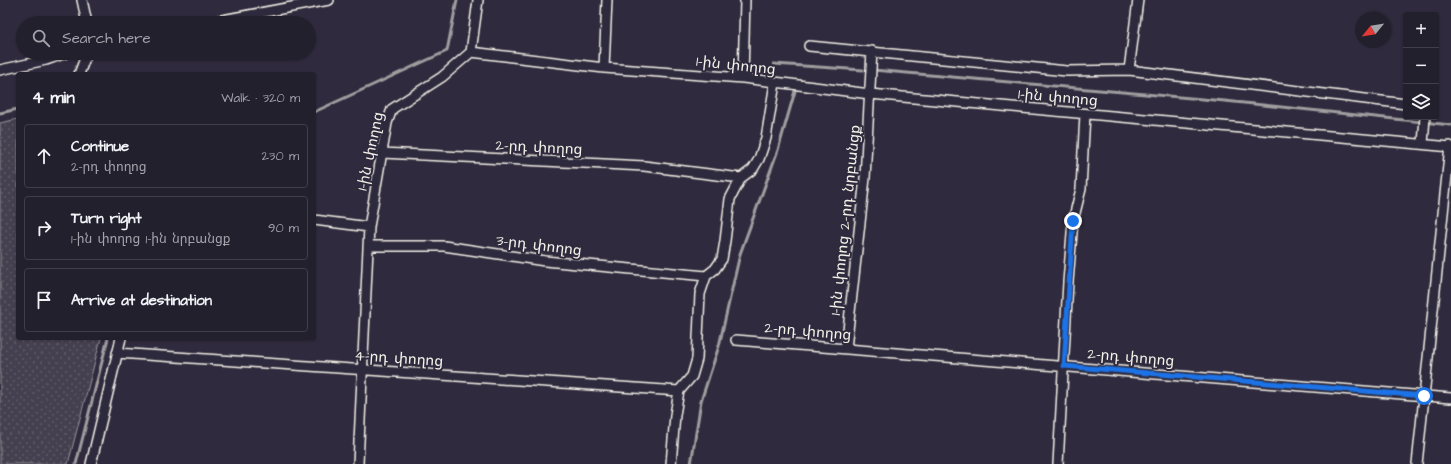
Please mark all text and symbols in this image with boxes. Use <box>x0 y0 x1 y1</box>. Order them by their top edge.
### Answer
north arrow <box>1355 12 1391 48</box>
map controls <box>1403 12 1439 120</box>
button: + <box>1403 12 1439 48</box>
search box <box>16 16 316 60</box>
icon: search <box>30 27 52 49</box>
text: Search here <box>62 28 151 49</box>
button: − <box>1403 48 1439 84</box>
street label: 1-ին փողոց <box>695 51 777 80</box>
street label: 1-ին փողոց <box>1017 84 1099 111</box>
button: layers <box>1403 84 1439 120</box>
text: 4 min <box>32 86 75 110</box>
text: Walk · 320 m <box>221 89 300 107</box>
street label: 1-ին փողոց <box>352 110 389 192</box>
street label: 1-ին փողոց 2-րդ նրբանցք <box>825 124 866 316</box>
street label: 2-րդ փողոց <box>495 135 583 160</box>
text: Continue <box>71 136 129 157</box>
icon: ahead <box>33 145 55 167</box>
text: 230 m <box>261 147 299 165</box>
text: 2-րդ փողոց <box>71 158 147 176</box>
text: Turn right <box>71 208 142 229</box>
route end <box>1064 212 1082 230</box>
icon: right <box>33 217 55 239</box>
text: 90 m <box>268 219 299 237</box>
text: 1-ին փողոց 1-ին նրբանցք <box>71 230 231 248</box>
street label: 3-րդ փողոց <box>495 230 583 261</box>
icon: arrive <box>33 289 55 311</box>
text: Arrive at destination <box>71 290 212 311</box>
street label: 2-րդ փողոց <box>764 317 852 346</box>
street label: 2-րդ փողոց <box>1087 343 1175 372</box>
street label: 4-րդ փողոց <box>354 345 444 372</box>
route start <box>1415 387 1433 405</box>

